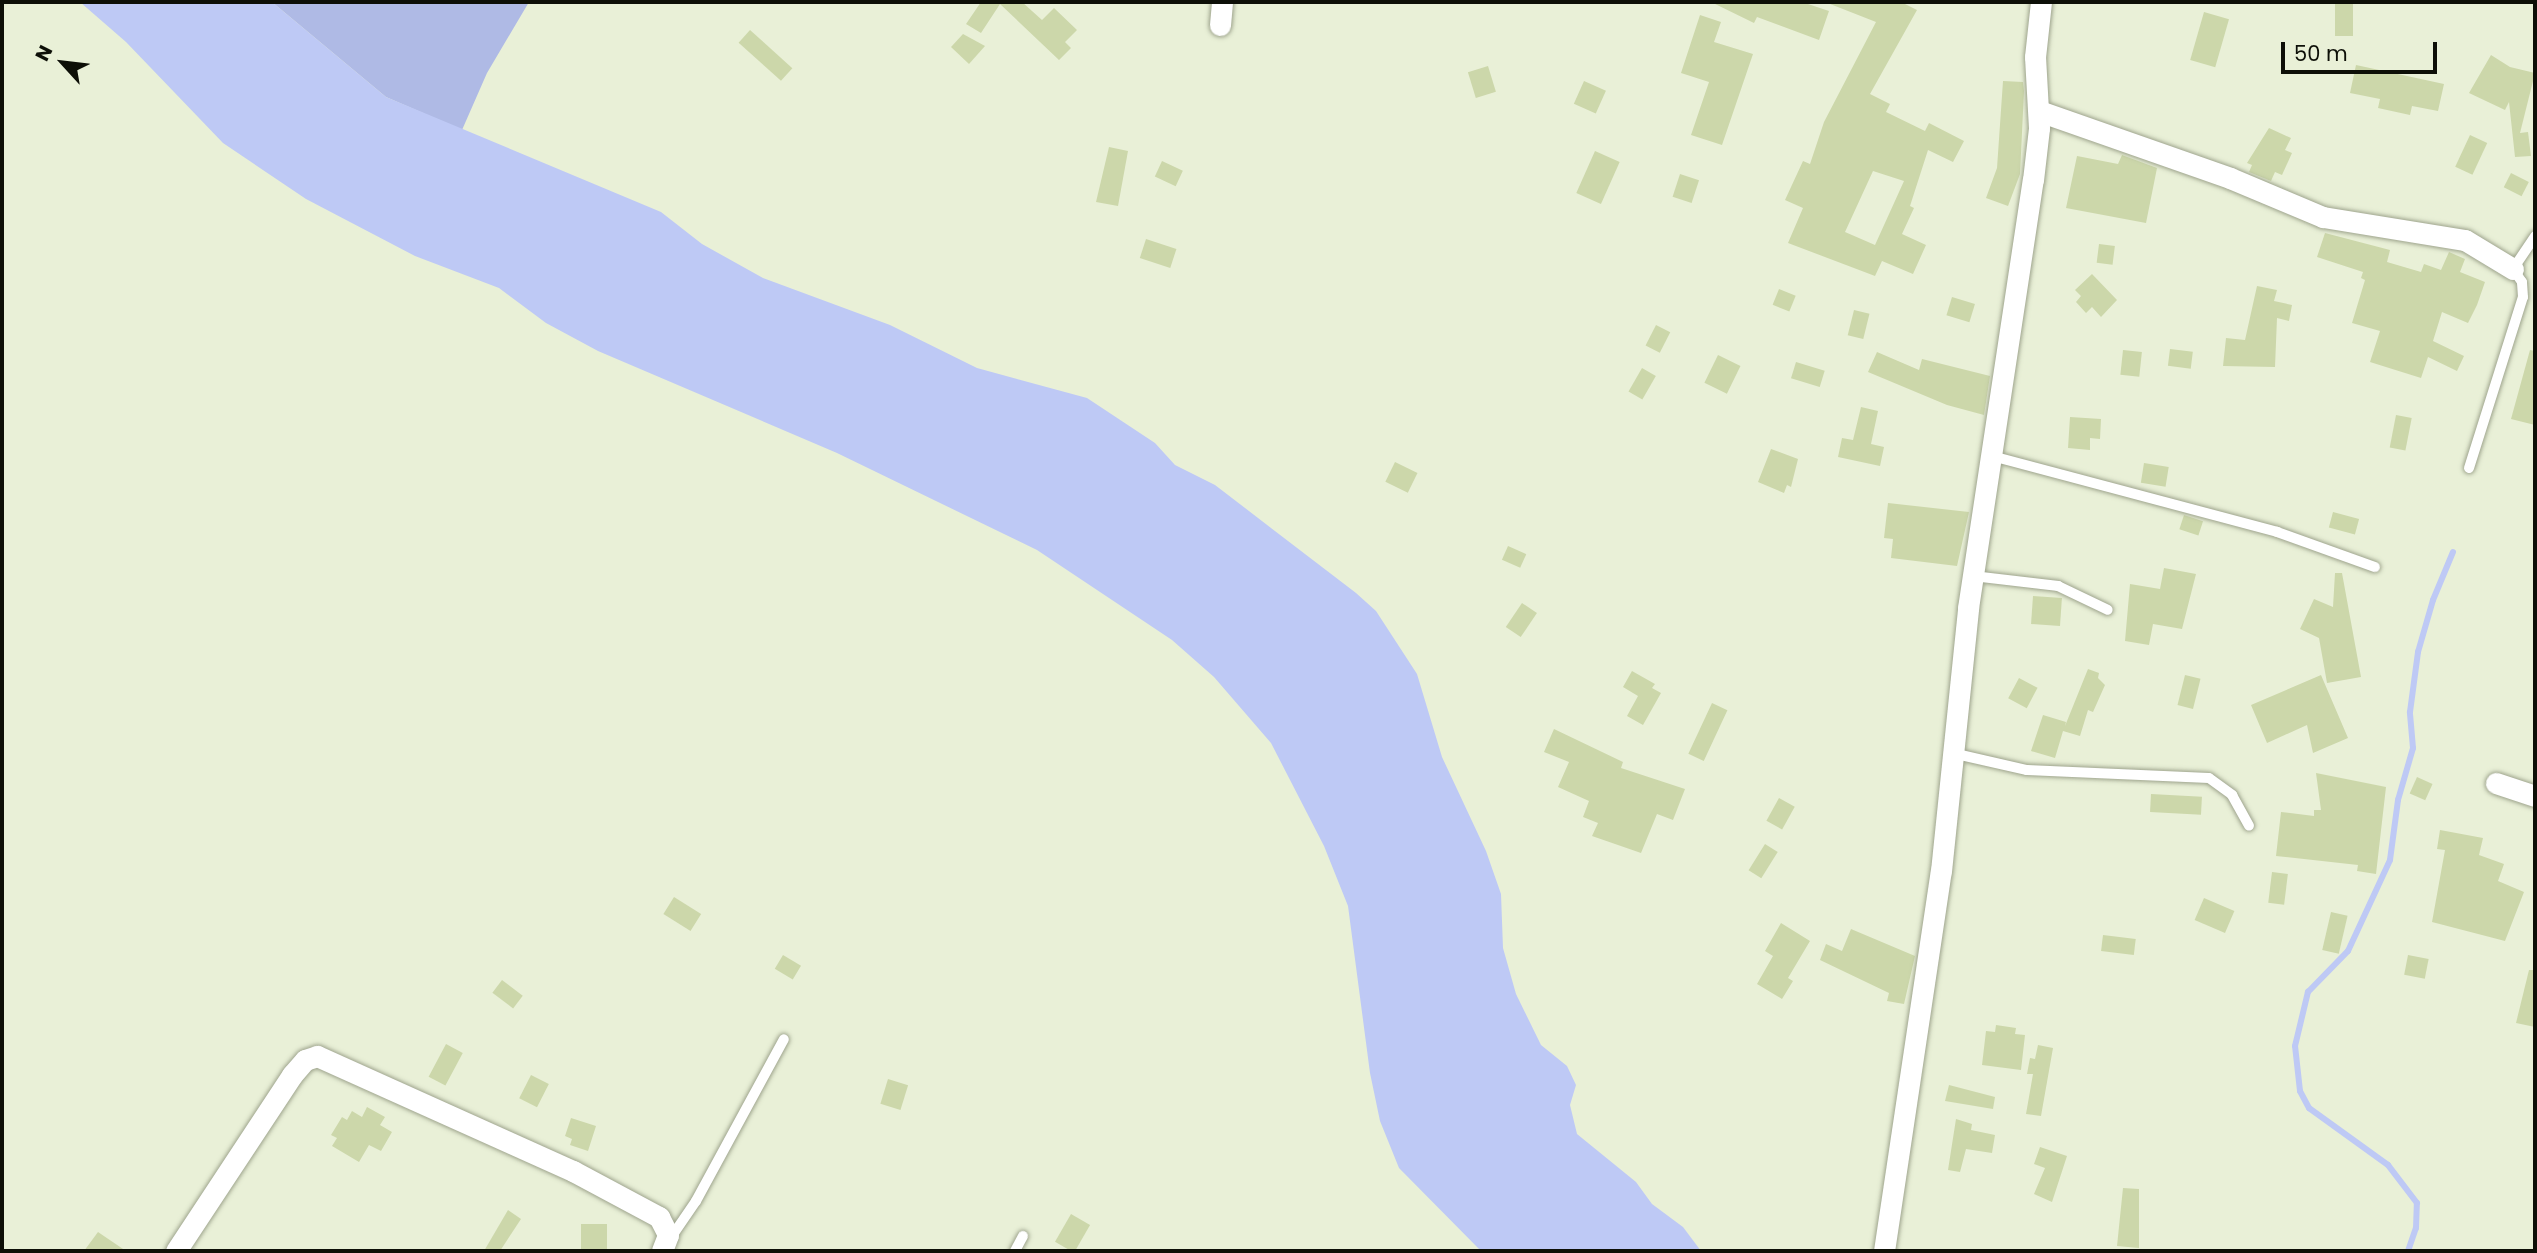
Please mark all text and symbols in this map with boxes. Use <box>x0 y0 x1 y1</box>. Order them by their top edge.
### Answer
north arrow <box>28 28 98 98</box>
scale bar <box>2285 28 2441 72</box>
text: 50 m <box>2294 39 2348 68</box>
text: N <box>29 41 59 66</box>

